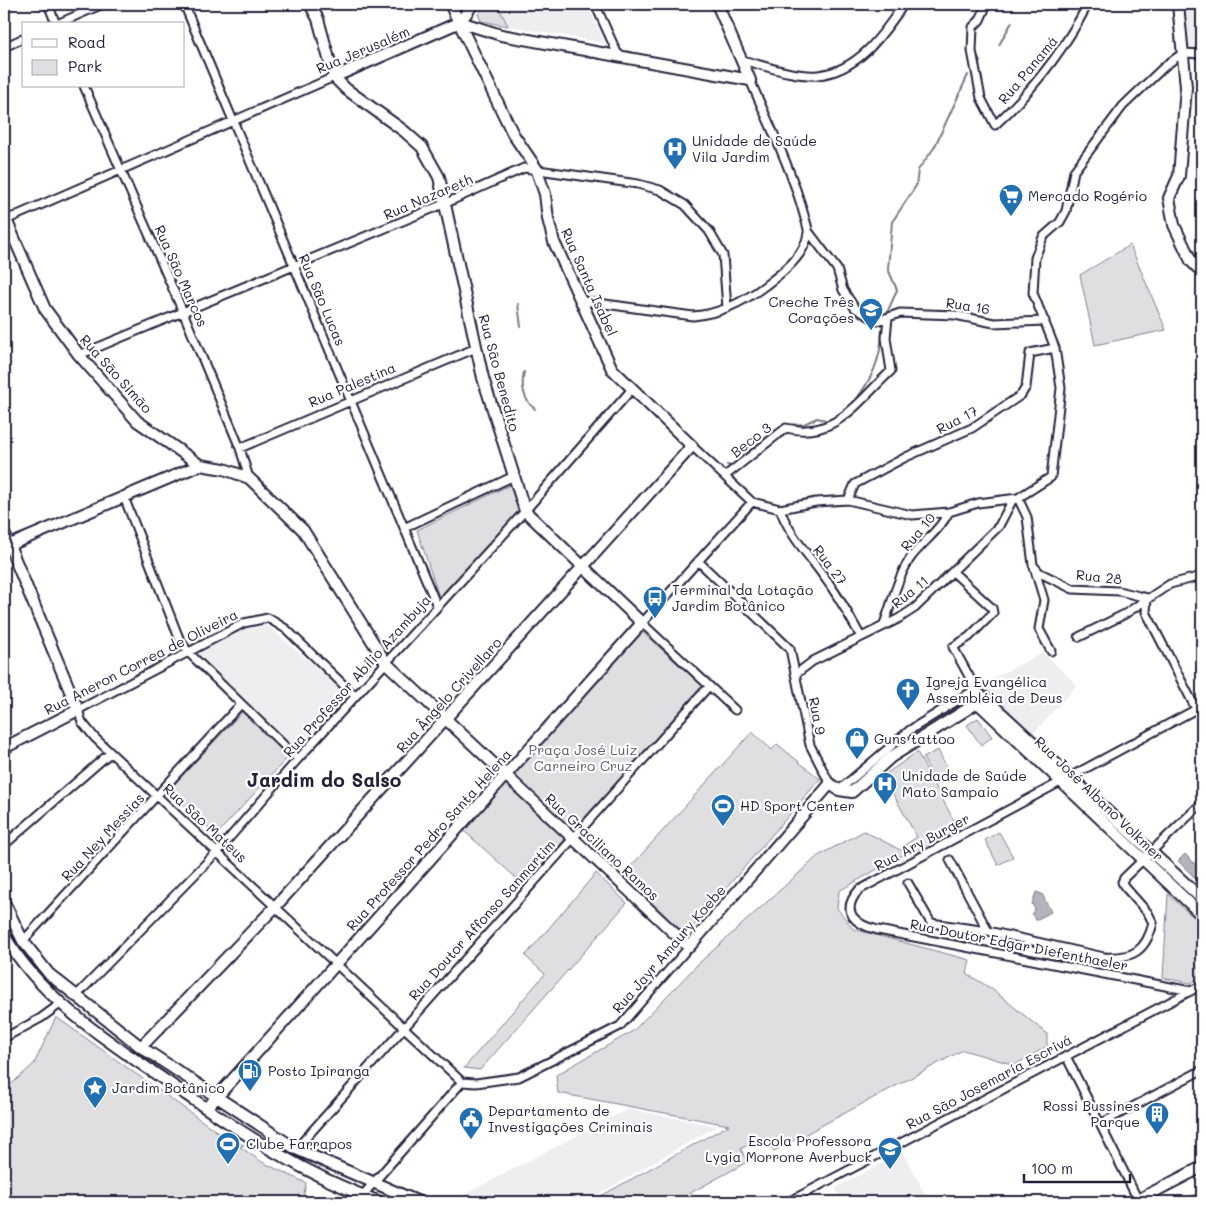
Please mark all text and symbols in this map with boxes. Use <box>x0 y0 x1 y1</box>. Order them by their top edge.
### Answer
street label: Rua Jerusalém <box>313 21 412 78</box>
legend <box>22 22 185 88</box>
text: Road <box>68 32 105 52</box>
street label: Rua Panamá <box>994 32 1062 108</box>
text: Park <box>68 56 102 76</box>
place label: Unidade de Saúde Vila Jardim <box>692 131 817 166</box>
hospital icon: Unidade de Saúde Vila Jardim <box>662 136 688 170</box>
street label: Rua Nazareth <box>380 169 475 224</box>
supermarket icon: Mercado Rogério <box>998 183 1024 217</box>
place label: Mercado Rogério <box>1028 186 1147 205</box>
street label: Rua São Marcos <box>151 222 212 330</box>
street label: Rua Santa Isabel <box>557 225 622 339</box>
street label: Rua São Lucas <box>295 251 350 349</box>
place label: Creche Três Corações <box>768 292 854 327</box>
street label: Rua 16 <box>945 293 992 318</box>
school or university icon: Creche Três Corações <box>858 297 884 331</box>
street label: Rua São Benedito <box>475 312 524 434</box>
street label: Rua São Simão <box>76 330 157 417</box>
street label: Rua Palestina <box>305 358 398 411</box>
street label: Rua 17 <box>933 401 981 438</box>
street label: Beco 3 <box>726 418 775 461</box>
street label: Rua 10 <box>896 508 940 555</box>
street label: Rua 27 <box>809 541 852 589</box>
street label: Rua 28 <box>1075 565 1123 588</box>
street label: Rua 11 <box>887 571 932 612</box>
place label: Terminal da Lotação Jardim Botânico <box>672 580 813 615</box>
bus stop icon: Terminal da Lotação Jardim Botânico <box>642 585 668 619</box>
street label: Rua Professor Abílio Azambuja <box>279 590 435 761</box>
street label: Rua Aneron Correa de Oliveira <box>41 604 241 719</box>
street label: Rua Ângelo Crivellaro <box>392 633 505 756</box>
place label: Igreja Evangélica Assembléia de Deus <box>926 672 1062 707</box>
church icon: Igreja Evangélica Assembléia de Deus <box>895 677 921 711</box>
street label: Rua 9 <box>805 695 830 736</box>
shop icon: Guns tattoo <box>844 726 870 760</box>
place label: Guns tattoo <box>874 729 955 748</box>
street label: Rua José Albano Volkmer <box>1031 732 1168 865</box>
park label: Praça José Luiz Carneiro Cruz <box>529 740 638 775</box>
street label: Rua Professor Pedro Santa Helena <box>342 745 515 935</box>
place label: Unidade de Saúde Mato Sampaio <box>902 766 1027 801</box>
district label: Jardim do Salso <box>247 767 401 792</box>
hospital icon: Unidade de Saúde Mato Sampaio <box>872 771 898 805</box>
street label: Rua São Mateus <box>159 779 251 867</box>
street label: Rua Ney Messias <box>57 789 148 885</box>
street label: Rua Graciliano Ramos <box>541 789 663 905</box>
sports icon: HD Sport Center <box>710 793 736 827</box>
place label: HD Sport Center <box>740 796 855 815</box>
street label: Rua Ary Burger <box>871 808 973 875</box>
street label: Rua Doutor Affonso Sanmartim <box>404 835 559 1004</box>
street label: Rua Jayr Amaury Koebe <box>608 880 730 1017</box>
street label: Rua Doutor Edgar Diefenthaeler <box>908 914 1130 975</box>
street label: Rua São Josemaría Escrivá <box>903 1030 1075 1133</box>
fuel station icon: Posto Ipiranga <box>237 1058 263 1092</box>
place label: Posto Ipiranga <box>268 1061 370 1080</box>
place icon: Jardim Botânico <box>82 1075 108 1109</box>
place label: Jardim Botânico <box>112 1078 225 1097</box>
place label: Rossi Bussines Parque <box>1043 1096 1140 1131</box>
place label: Departamento de Investigações Criminais <box>488 1101 653 1136</box>
building icon: Rossi Bussines Parque <box>1144 1101 1170 1135</box>
public building icon: Departamento de Investigações Criminais <box>458 1106 484 1140</box>
sports icon: Clube Farrapos <box>215 1131 241 1165</box>
place label: Escola Professora Lygia Morrone Averbuck <box>705 1131 872 1166</box>
place label: Clube Farrapos <box>246 1134 352 1153</box>
school or university icon: Escola Professora Lygia Morrone Averbuck <box>877 1136 903 1170</box>
scale bar <box>1024 1151 1130 1183</box>
text: 100 m <box>1031 1158 1073 1178</box>

